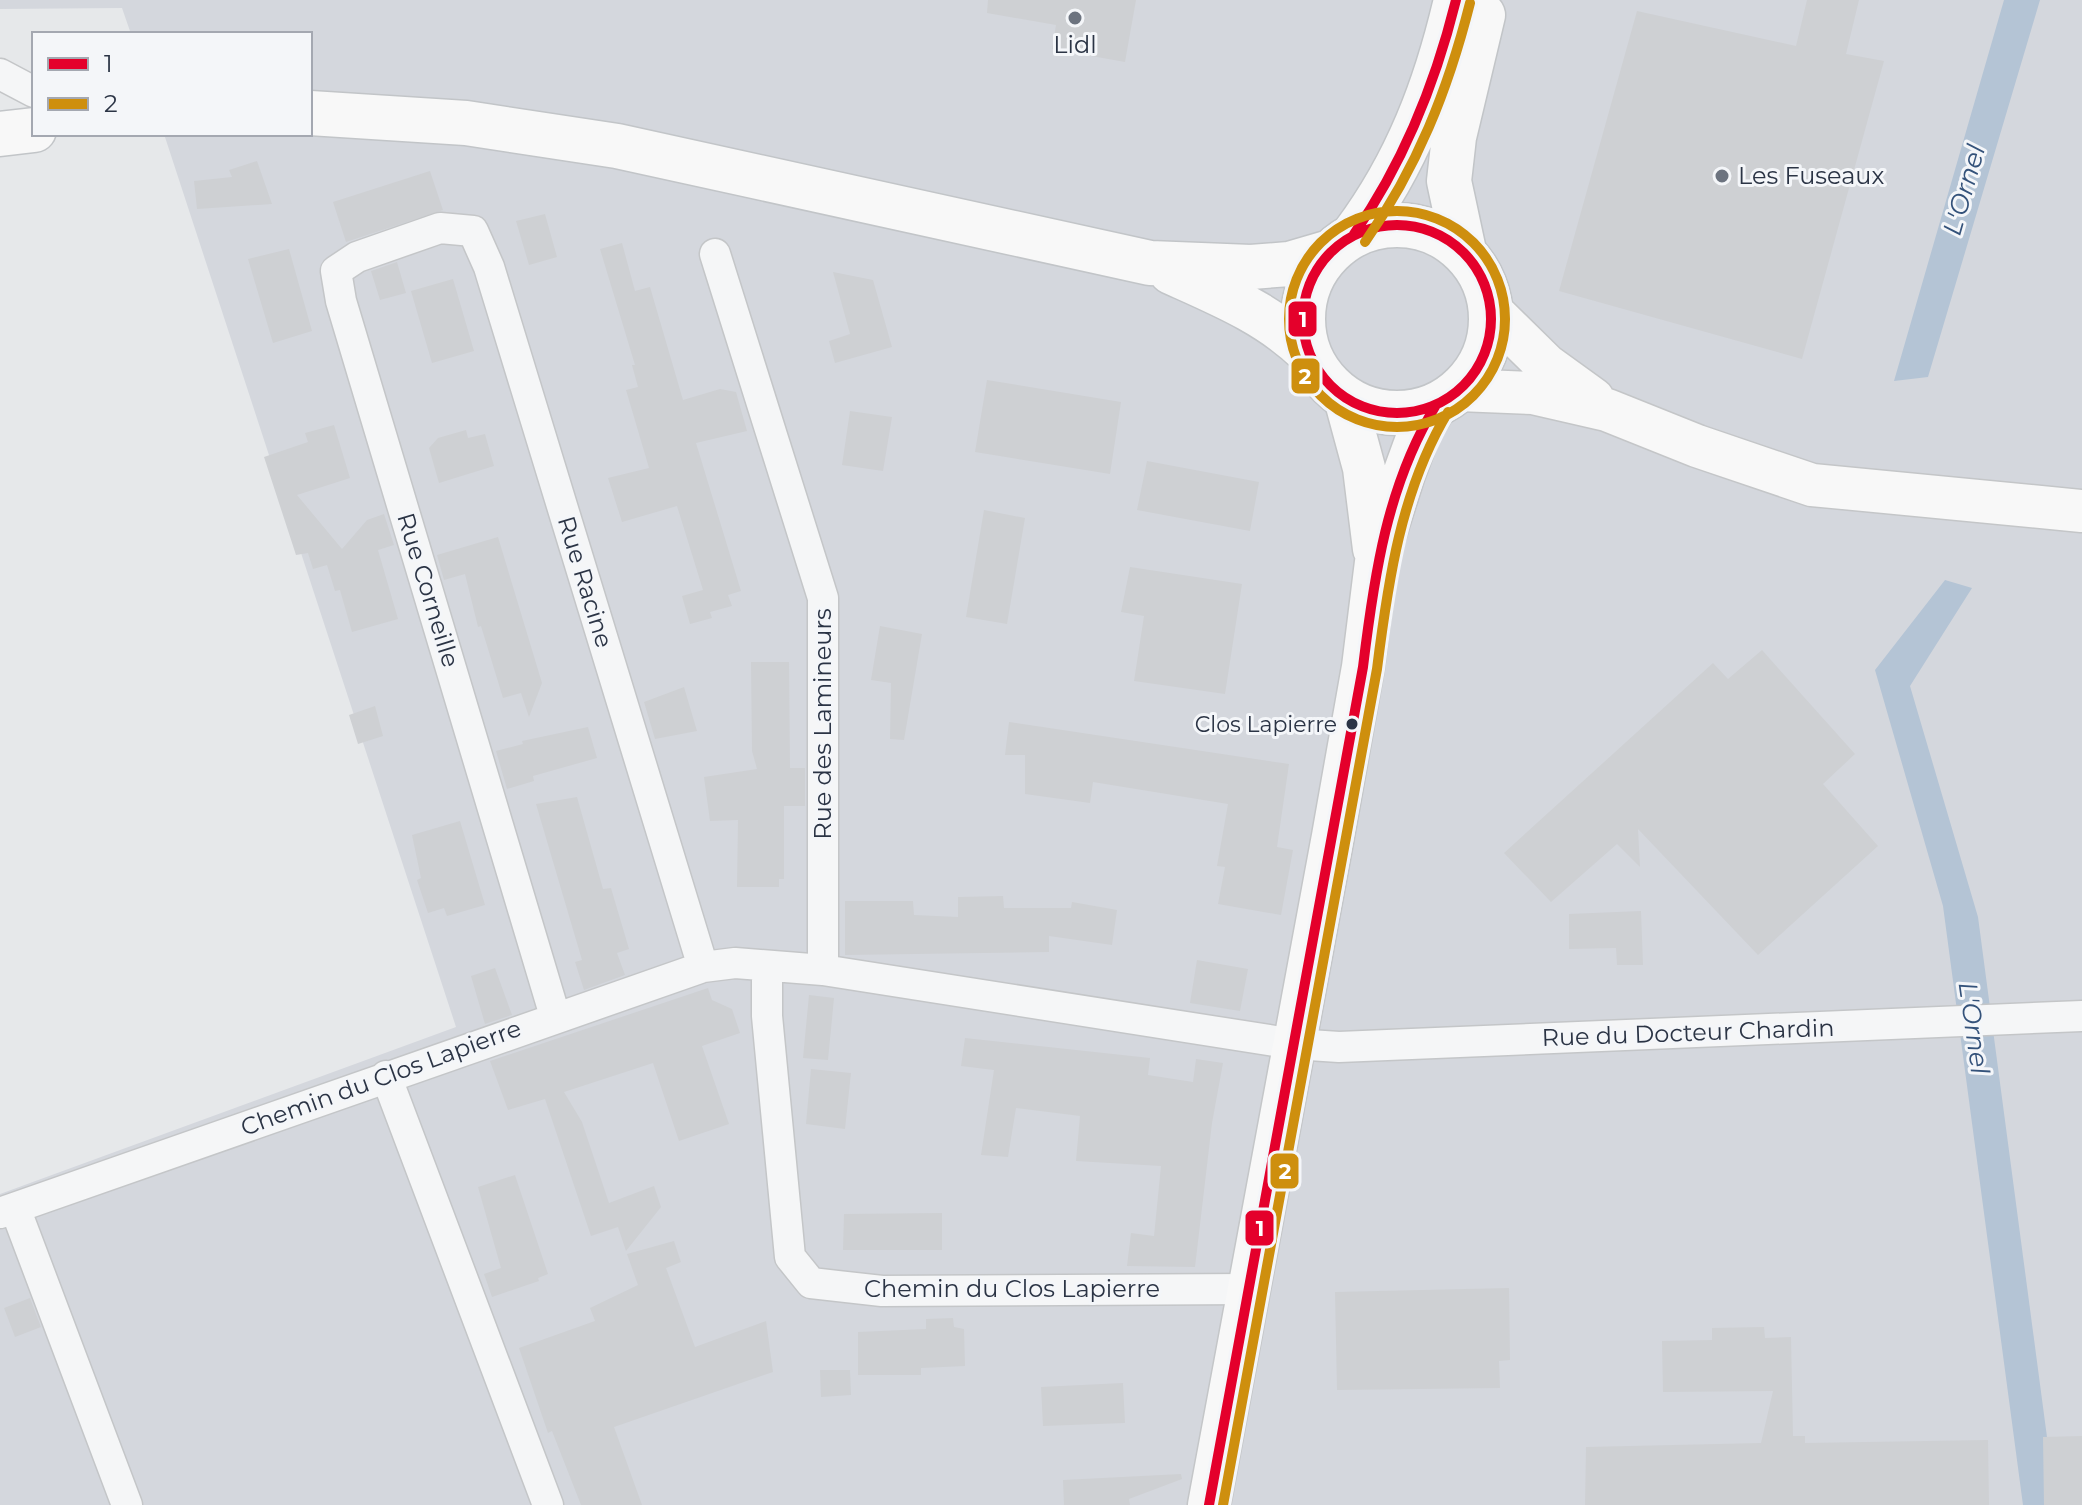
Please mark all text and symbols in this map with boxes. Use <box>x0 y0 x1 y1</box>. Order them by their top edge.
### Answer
marker: Lidl <box>1066 9 1084 27</box>
place label: Lidl <box>1053 30 1097 59</box>
legend <box>32 32 312 136</box>
text: 1 <box>104 49 113 78</box>
text: 2 <box>104 89 118 118</box>
water label: L'Ornel <box>1936 141 1992 239</box>
place label: Les Fuseaux <box>1738 161 1884 190</box>
marker: Les Fuseaux <box>1713 167 1731 185</box>
line badge: 1 <box>1287 300 1318 338</box>
text: 1 <box>1299 306 1307 333</box>
line badge: 2 <box>1290 357 1321 395</box>
text: 2 <box>1299 363 1312 390</box>
street label: Rue Corneille <box>391 509 466 671</box>
street label: Rue Racine <box>552 513 619 651</box>
street label: Rue des Lamineurs <box>808 608 837 840</box>
place label: Clos Lapierre <box>1195 711 1337 738</box>
marker: Clos Lapierre <box>1344 716 1360 732</box>
water label: L'Ornel <box>1952 980 1996 1076</box>
street label: Chemin du Clos Lapierre <box>237 1013 525 1142</box>
street label: Rue du Docteur Chardin <box>1541 1013 1835 1052</box>
line badge: 2 <box>1269 1152 1300 1190</box>
text: 2 <box>1279 1158 1292 1185</box>
line badge: 1 <box>1244 1209 1275 1247</box>
text: 1 <box>1256 1215 1264 1242</box>
street label: Chemin du Clos Lapierre <box>864 1274 1160 1303</box>

